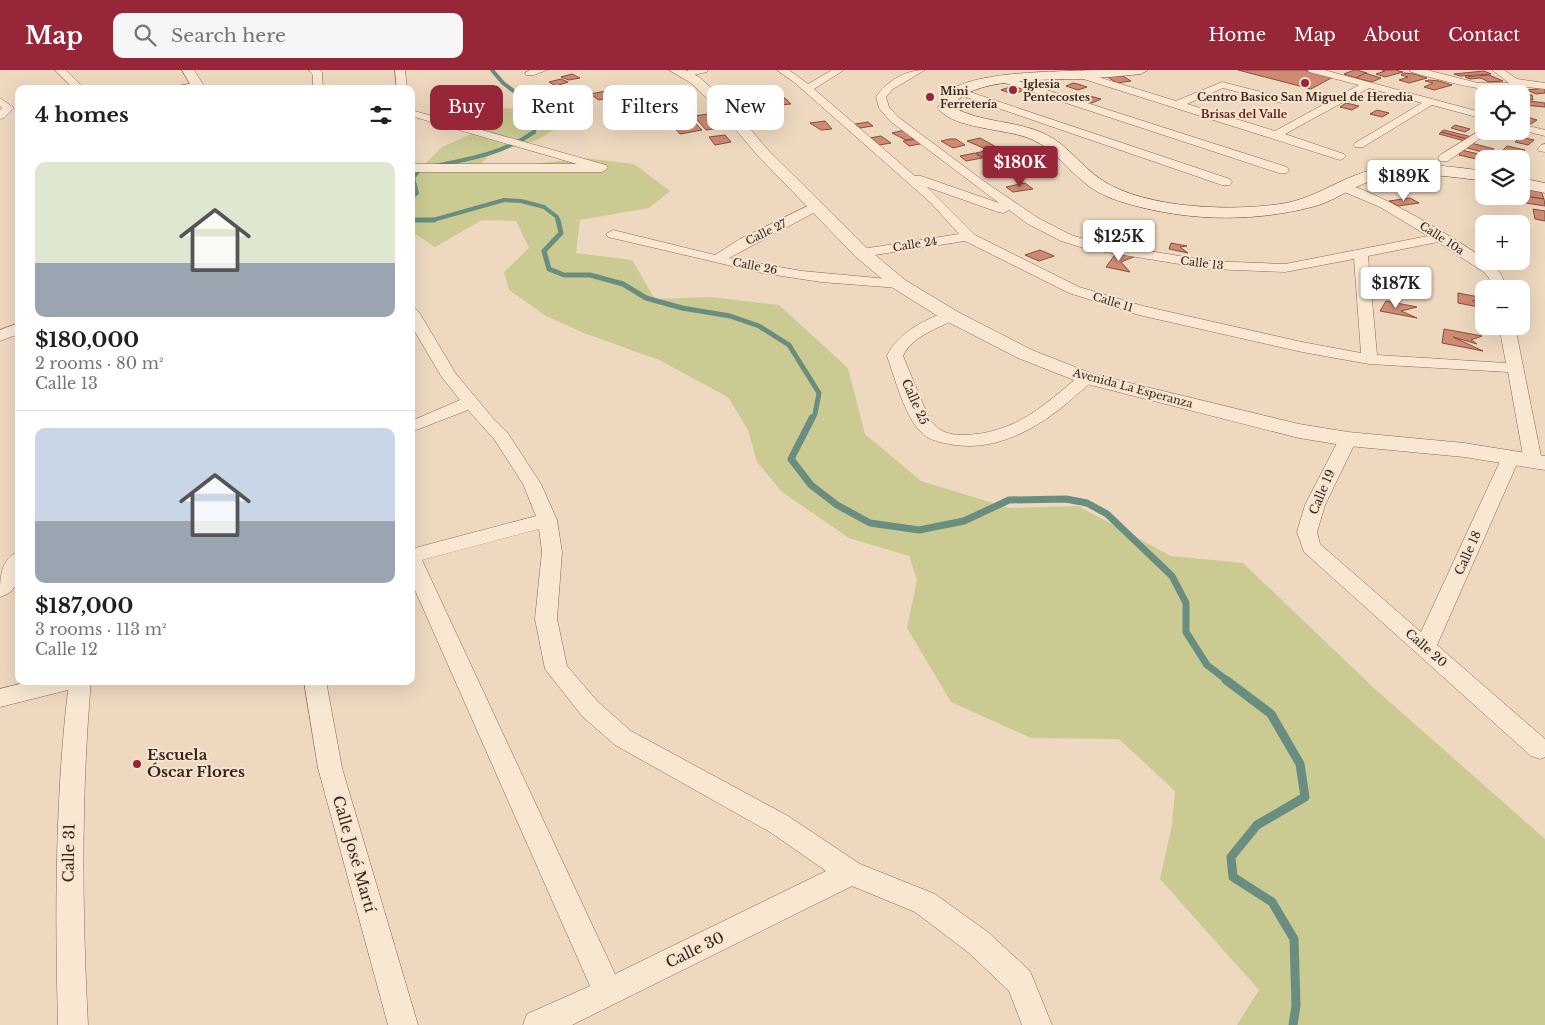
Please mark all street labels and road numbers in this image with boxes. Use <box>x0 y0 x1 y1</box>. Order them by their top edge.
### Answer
street label: Calle 27 <box>743 216 789 248</box>
street label: Calle 10a <box>1417 218 1468 258</box>
street label: Calle 24 <box>892 234 938 254</box>
street label: Calle 13 <box>1180 253 1225 273</box>
street label: Calle 26 <box>731 255 779 277</box>
street label: Calle 11 <box>1091 289 1135 315</box>
street label: Avenida La Esperanza <box>1071 365 1195 411</box>
street label: Calle 25 <box>899 377 932 427</box>
street label: Calle 19 <box>1305 467 1338 517</box>
street label: Calle 18 <box>1451 528 1484 577</box>
street label: Calle 20 <box>1402 625 1450 670</box>
street label: Calle José Martí <box>329 793 380 915</box>
street label: Calle 31 <box>58 823 79 883</box>
street label: Calle 30 <box>662 927 727 972</box>

